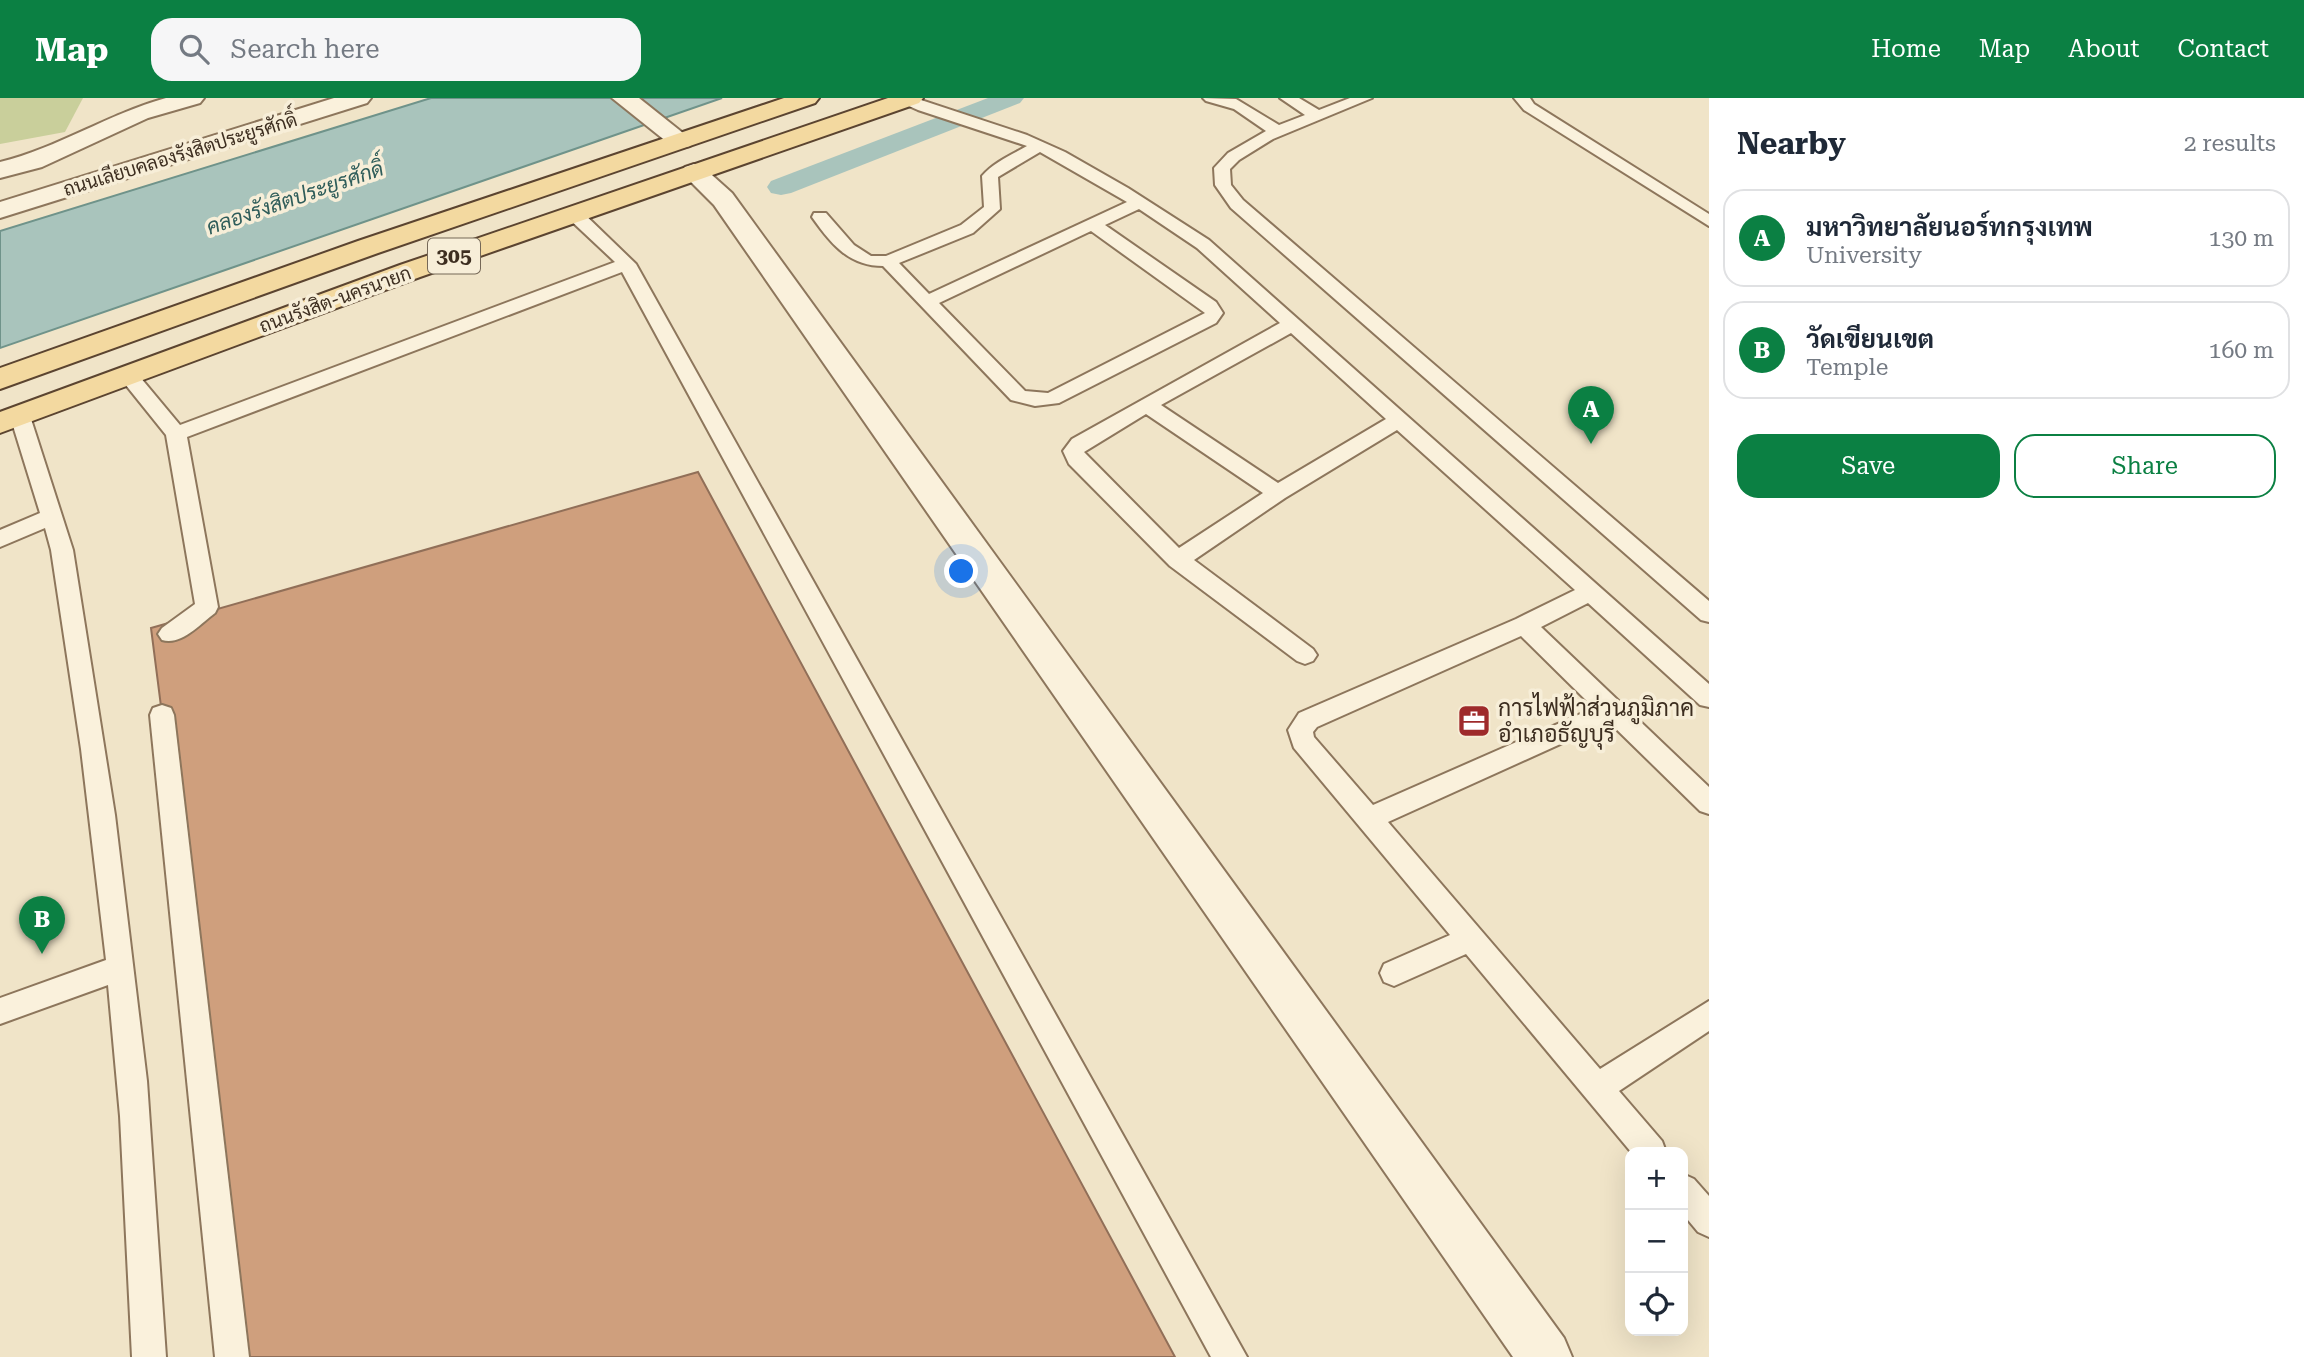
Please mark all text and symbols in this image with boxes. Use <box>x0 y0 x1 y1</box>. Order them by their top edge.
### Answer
search box <box>151 18 641 81</box>
text: Map <box>35 30 109 69</box>
icon: search <box>175 30 213 68</box>
text: Search here <box>231 34 380 64</box>
text: Home <box>1871 35 1941 63</box>
text: Map <box>1979 35 2030 63</box>
text: About <box>2068 35 2139 63</box>
text: Contact <box>2177 35 2269 63</box>
street label: ถนนเลียบคลองรังสิตประยูรศักดิ์ <box>60 108 300 200</box>
text: Nearby <box>1737 126 1846 161</box>
text: 2 results <box>2184 130 2276 157</box>
water label: คลองรังสิตประยูรศักดิ์ <box>203 156 387 240</box>
text: มหาวิทยาลัยนอร์ทกรุงเทพ <box>1806 212 2093 242</box>
text: A <box>1754 225 1770 252</box>
text: 130 m <box>2209 225 2274 252</box>
road number: 305 <box>428 238 480 274</box>
text: University <box>1806 242 1922 269</box>
street label: ถนนรังสิต-นครนายก <box>256 261 414 338</box>
text: วัดเขียนเขต <box>1806 324 1934 354</box>
text: B <box>1754 337 1770 364</box>
text: 160 m <box>2209 337 2274 364</box>
text: Temple <box>1806 354 1888 381</box>
pin: A <box>1568 386 1614 444</box>
button: Save <box>1737 434 2000 498</box>
button: Share <box>2014 434 2276 498</box>
your location <box>944 554 978 588</box>
place label: การไฟฟ้าส่วนภูมิภาค อำเภอธัญบุรี <box>1498 692 1694 750</box>
office icon: การไฟฟ้าส่วนภูมิภาค อำเภอธัญบุรี <box>1455 702 1493 740</box>
pin: B <box>19 896 65 954</box>
map controls <box>1625 1147 1688 1336</box>
button: + <box>1625 1147 1688 1210</box>
button: − <box>1625 1210 1688 1273</box>
button: locate <box>1625 1273 1688 1336</box>

